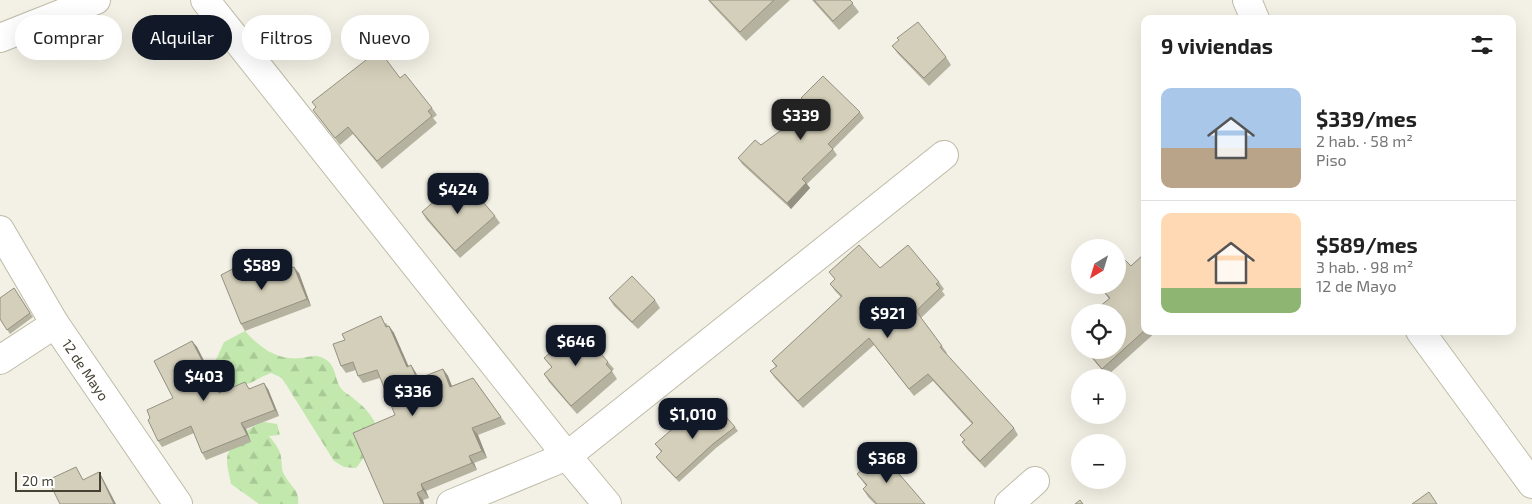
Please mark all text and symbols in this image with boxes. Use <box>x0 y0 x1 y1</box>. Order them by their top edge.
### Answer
chip: Comprar <box>15 15 122 60</box>
chip: Alquilar <box>132 15 232 60</box>
chip: Filtros <box>242 15 331 60</box>
chip: Nuevo <box>341 15 429 60</box>
icon: filters <box>1468 31 1496 59</box>
text: 9 viviendas <box>1161 33 1273 58</box>
pin: $339 <box>771 98 831 141</box>
text: $339 <box>783 105 819 124</box>
text: $339/mes <box>1316 106 1417 131</box>
icon: home <box>1201 108 1261 168</box>
text: 2 hab. · 58 m² <box>1316 131 1413 150</box>
text: Piso <box>1316 150 1347 169</box>
pin: $424 <box>428 172 488 215</box>
text: $424 <box>439 179 477 198</box>
text: $589/mes <box>1316 232 1418 257</box>
icon: home <box>1201 233 1261 293</box>
north arrow <box>1071 239 1126 294</box>
map controls <box>1071 239 1126 489</box>
pin: $589 <box>232 248 292 291</box>
text: $589 <box>243 255 281 274</box>
text: 3 hab. · 98 m² <box>1316 257 1413 276</box>
text: 12 de Mayo <box>1316 276 1397 295</box>
pin: $921 <box>858 296 918 339</box>
text: $921 <box>871 303 905 322</box>
button: locate <box>1071 304 1126 359</box>
pin: $646 <box>546 324 606 367</box>
text: $646 <box>557 331 595 350</box>
street label: 12 de Mayo <box>59 336 113 403</box>
pin: $403 <box>174 360 234 402</box>
text: $403 <box>185 366 223 385</box>
button: + <box>1071 369 1126 424</box>
pin: $336 <box>383 374 443 417</box>
text: $336 <box>395 381 431 400</box>
pin: $1,010 <box>652 398 734 440</box>
text: $1,010 <box>669 404 717 423</box>
button: − <box>1071 434 1126 489</box>
pin: $368 <box>857 442 917 484</box>
text: $368 <box>868 448 906 467</box>
scale bar <box>15 469 101 492</box>
text: 20 m <box>22 472 54 489</box>

